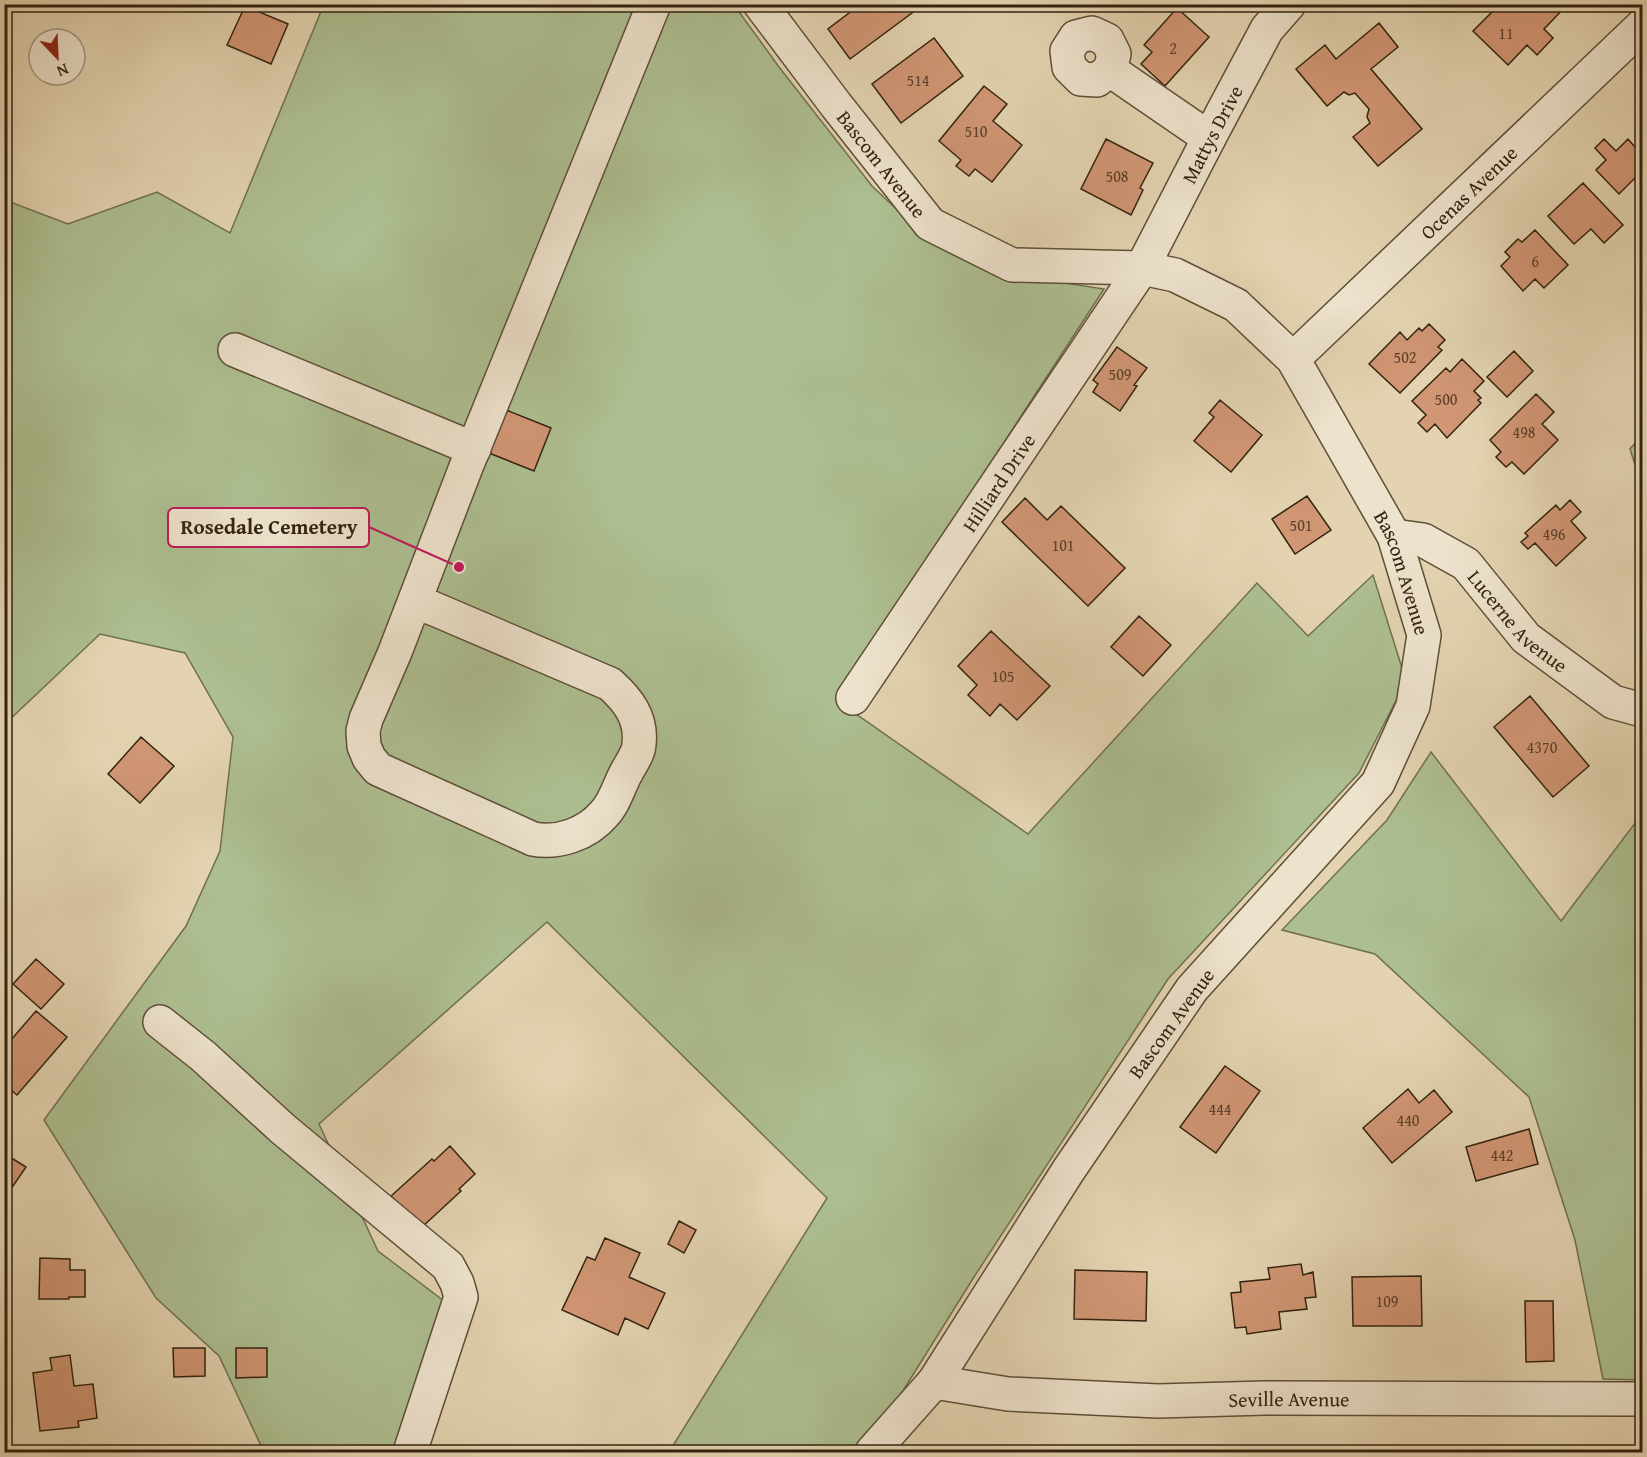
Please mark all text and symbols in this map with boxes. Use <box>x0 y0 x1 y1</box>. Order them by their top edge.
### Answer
house number: 11 <box>1498 21 1514 45</box>
north arrow <box>27 27 87 87</box>
house number: 2 <box>1169 36 1177 60</box>
text: N <box>53 58 72 84</box>
house number: 514 <box>906 68 930 92</box>
street label: Mattys Drive <box>1174 80 1249 188</box>
street label: Bascom Avenue <box>831 104 934 224</box>
house number: 510 <box>964 119 988 143</box>
street label: Ocenas Avenue <box>1413 138 1523 246</box>
house number: 508 <box>1105 164 1129 188</box>
house number: 6 <box>1531 249 1539 273</box>
house number: 502 <box>1393 345 1417 369</box>
house number: 509 <box>1108 362 1132 386</box>
house number: 500 <box>1434 387 1458 411</box>
house number: 498 <box>1512 420 1536 444</box>
street label: Hilliard Drive <box>954 427 1042 537</box>
street label: Bascom Avenue <box>1368 505 1438 638</box>
callout: Rosedale Cemetery <box>168 508 369 547</box>
text: Rosedale Cemetery <box>181 511 358 542</box>
house number: 501 <box>1289 513 1313 537</box>
house number: 496 <box>1542 522 1566 546</box>
house number: 101 <box>1051 533 1075 557</box>
street label: Lucerne Avenue <box>1461 563 1574 679</box>
house number: 105 <box>991 664 1015 688</box>
house number: 4370 <box>1527 735 1558 759</box>
street label: Bascom Avenue <box>1121 962 1221 1084</box>
house number: 444 <box>1208 1097 1232 1121</box>
house number: 440 <box>1396 1108 1420 1132</box>
house number: 442 <box>1490 1143 1514 1167</box>
house number: 109 <box>1375 1289 1399 1313</box>
street label: Seville Avenue <box>1228 1383 1350 1414</box>

